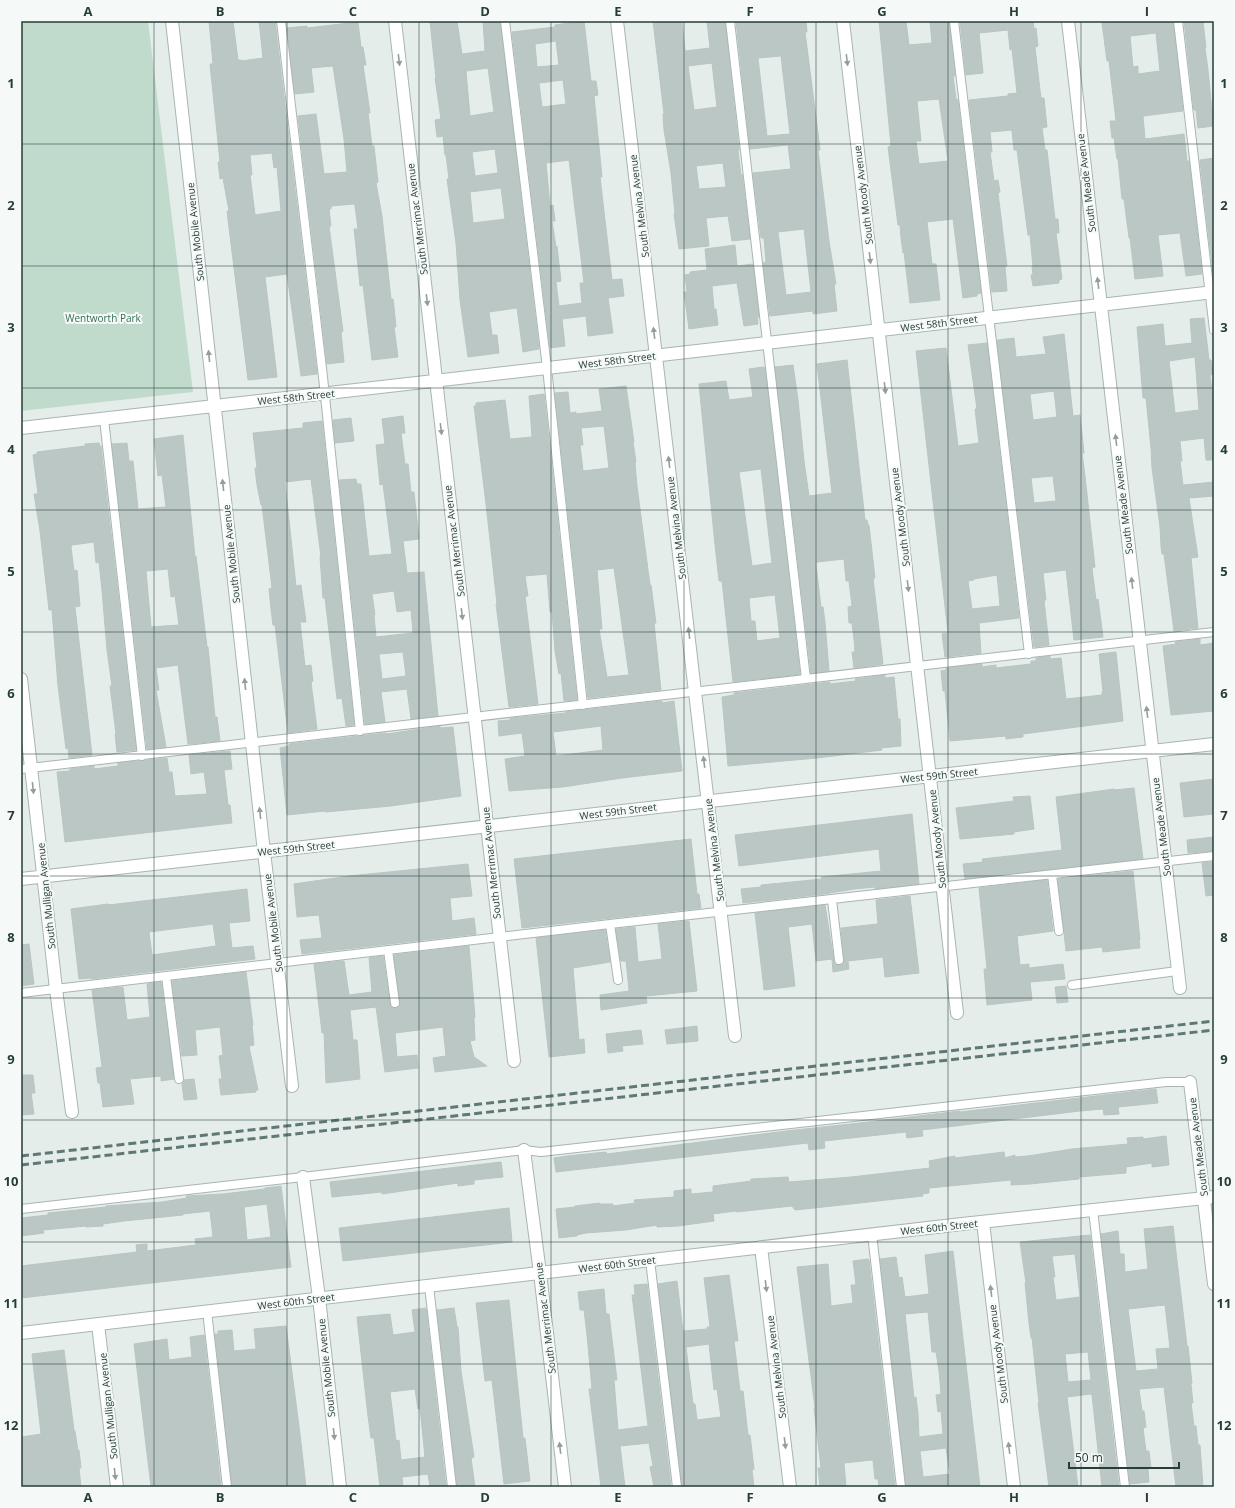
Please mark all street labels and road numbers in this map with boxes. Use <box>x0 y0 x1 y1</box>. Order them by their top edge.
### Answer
street label: South Meade Avenue <box>1073 133 1099 233</box>
street label: South Moody Avenue <box>850 144 876 245</box>
street label: South Melvina Avenue <box>626 153 652 258</box>
street label: South Merrimac Avenue <box>403 162 431 276</box>
street label: South Mobile Avenue <box>183 182 207 282</box>
street label: West 58th Street <box>900 311 979 335</box>
street label: West 58th Street <box>578 348 657 372</box>
street label: West 58th Street <box>257 386 336 408</box>
street label: South Meade Avenue <box>1110 455 1136 555</box>
street label: South Moody Avenue <box>887 466 913 567</box>
street label: South Melvina Avenue <box>663 475 689 580</box>
street label: South Merrimac Avenue <box>440 484 468 598</box>
street label: South Mobile Avenue <box>219 504 243 604</box>
street label: West 59th Street <box>900 764 979 786</box>
street label: South Meade Avenue <box>1148 777 1174 877</box>
street label: South Moody Avenue <box>925 788 949 889</box>
street label: South Melvina Avenue <box>701 797 727 902</box>
street label: West 59th Street <box>579 799 658 823</box>
street label: South Merrimac Avenue <box>478 806 504 920</box>
street label: West 59th Street <box>257 837 336 859</box>
street label: South Mulligan Avenue <box>33 842 59 950</box>
street label: South Mobile Avenue <box>260 873 286 973</box>
street label: South Meade Avenue <box>1185 1097 1211 1197</box>
street label: West 60th Street <box>900 1216 979 1238</box>
street label: West 60th Street <box>578 1252 657 1276</box>
street label: South Merrimac Avenue <box>531 1261 559 1375</box>
street label: West 60th Street <box>257 1289 336 1313</box>
street label: South Moody Avenue <box>985 1303 1011 1404</box>
street label: South Melvina Avenue <box>763 1314 789 1419</box>
street label: South Mobile Avenue <box>314 1318 338 1418</box>
street label: South Mulligan Avenue <box>95 1352 121 1460</box>

